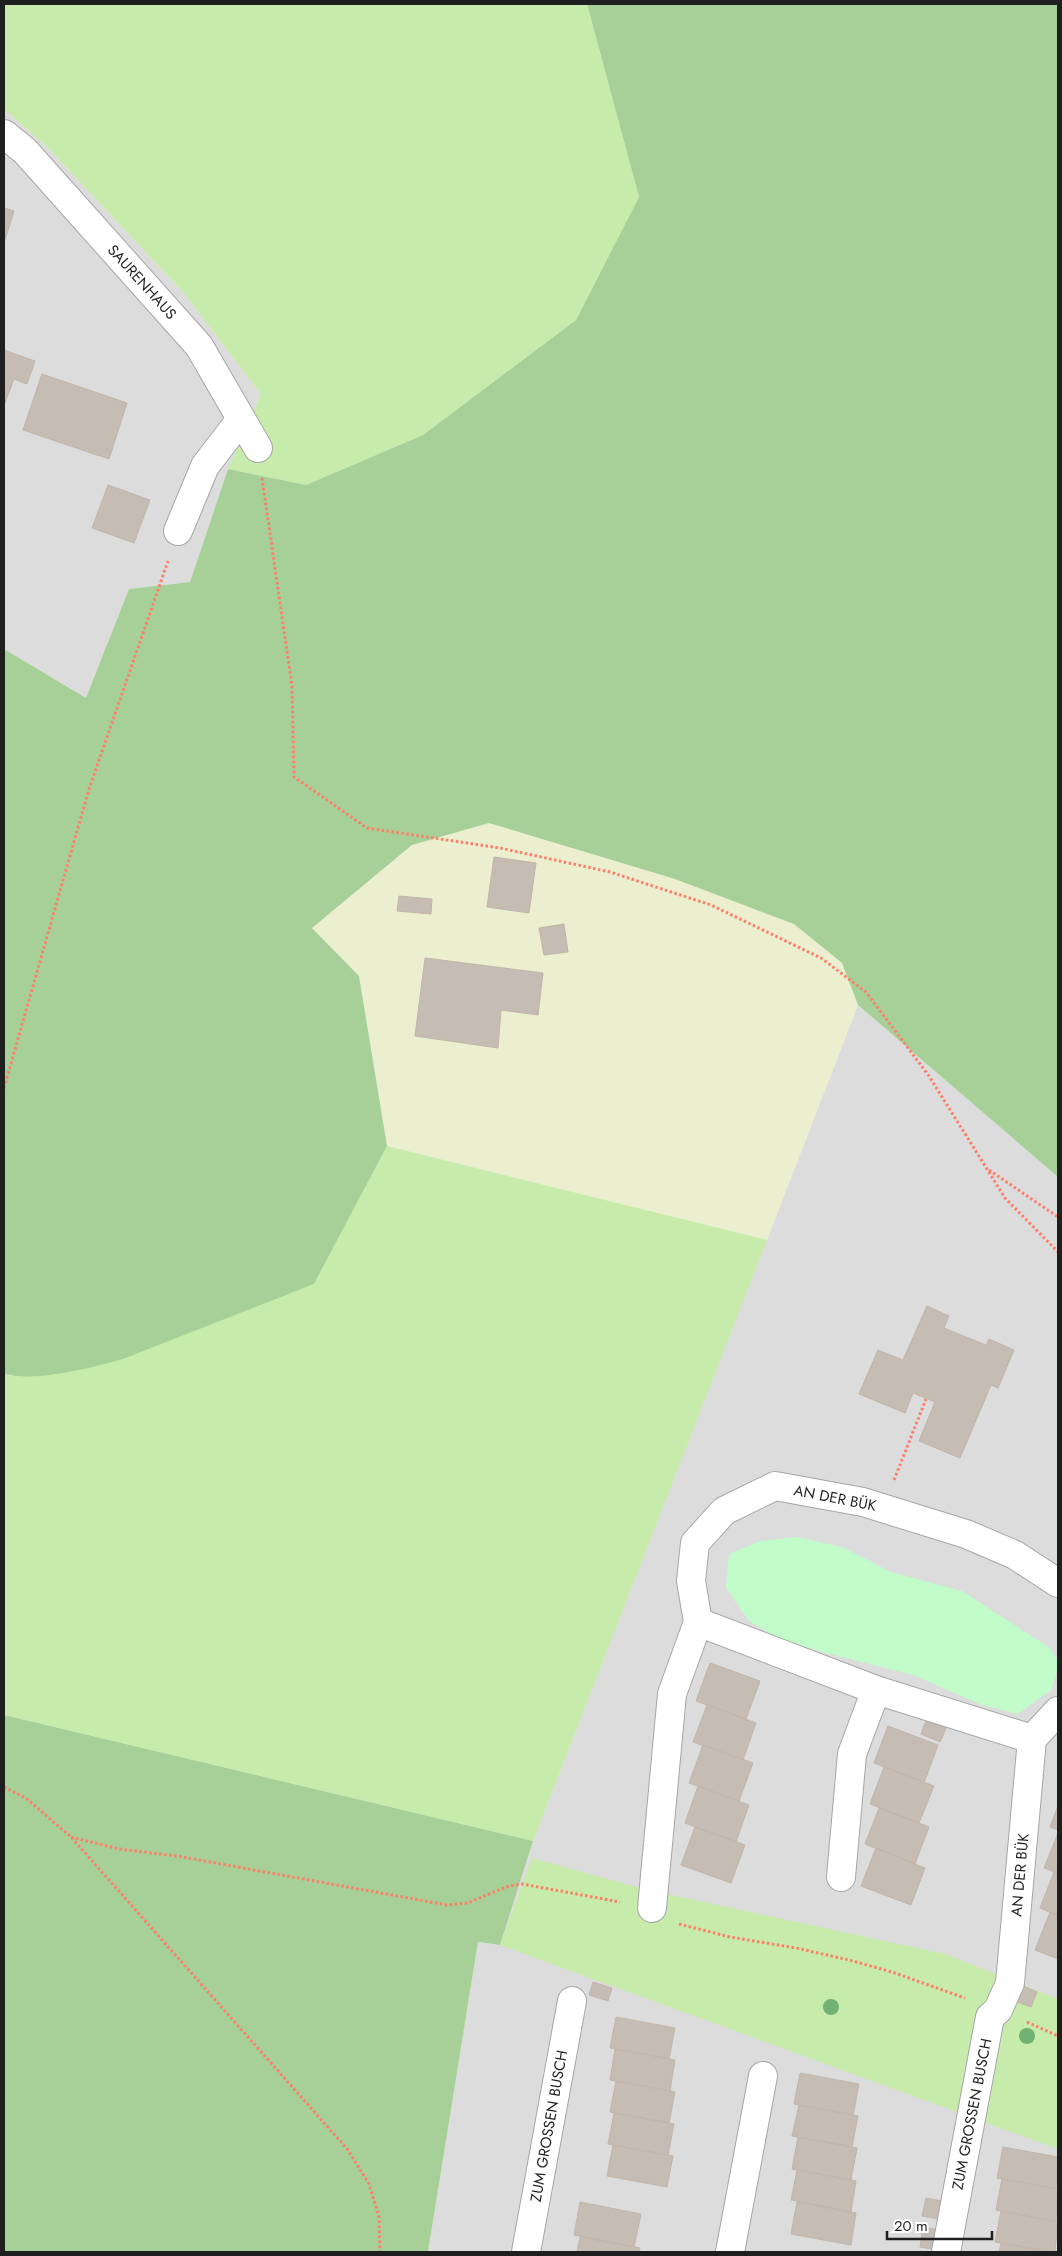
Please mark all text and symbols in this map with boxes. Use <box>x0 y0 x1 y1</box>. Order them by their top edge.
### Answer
street label: SAURENHAUS <box>102 240 182 324</box>
street label: AN DER BÜK <box>792 1479 879 1517</box>
street label: AN DER BÜK <box>1005 1832 1035 1918</box>
street label: ZUM GROSSEN BUSCH <box>947 2036 997 2192</box>
street label: ZUM GROSSEN BUSCH <box>525 2048 573 2204</box>
scale bar <box>887 2208 992 2240</box>
text: 20 m <box>894 2215 928 2237</box>

